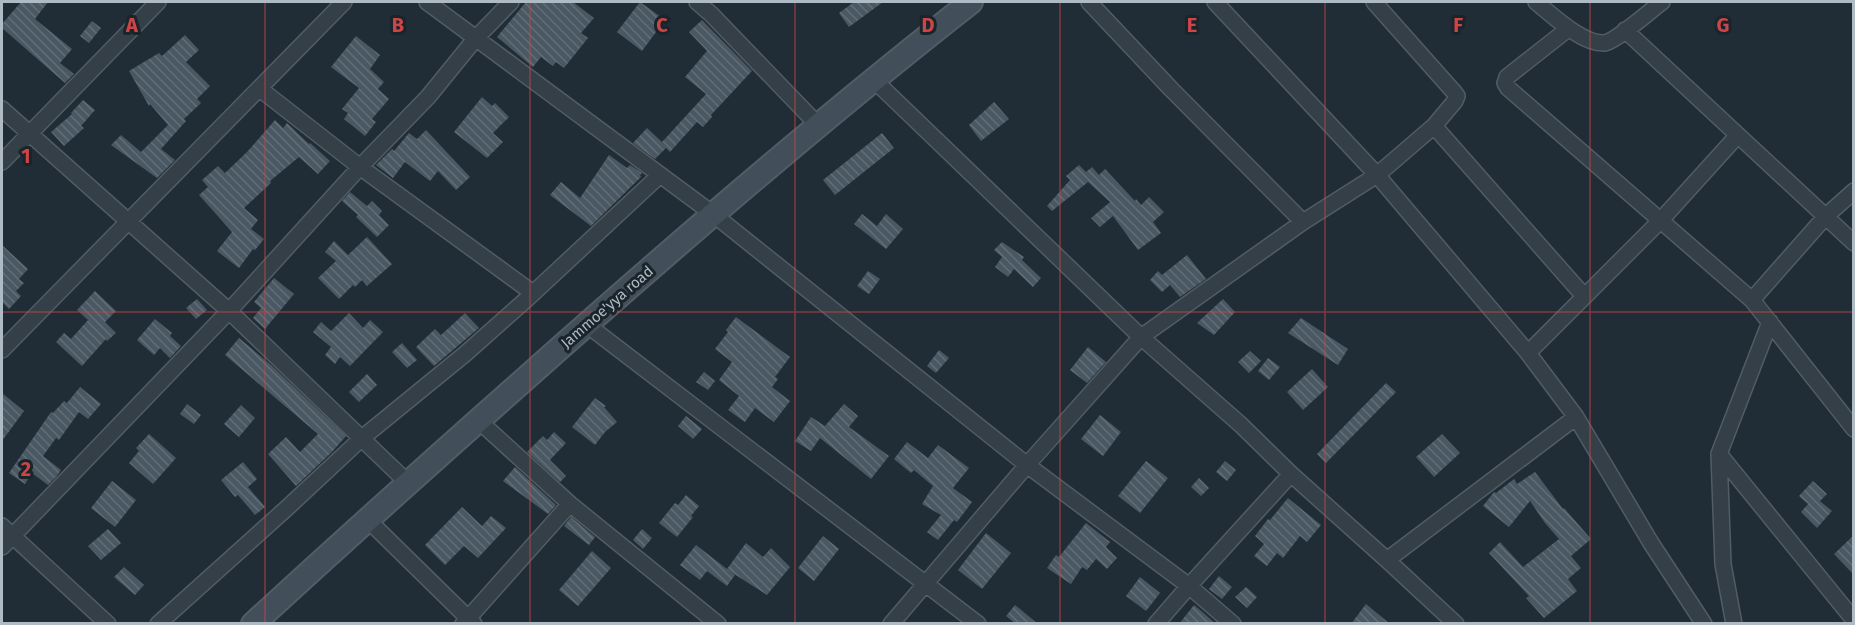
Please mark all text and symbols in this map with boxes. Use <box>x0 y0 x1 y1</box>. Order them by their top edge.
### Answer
text: A <box>125 13 139 37</box>
text: B <box>392 13 404 37</box>
text: C <box>656 13 668 37</box>
text: D <box>921 13 935 37</box>
text: E <box>1187 13 1197 37</box>
text: F <box>1453 13 1463 37</box>
text: G <box>1717 13 1729 37</box>
text: 1 <box>21 144 31 168</box>
street label: Jammoe'yya road <box>557 262 657 352</box>
text: 2 <box>21 457 31 481</box>

